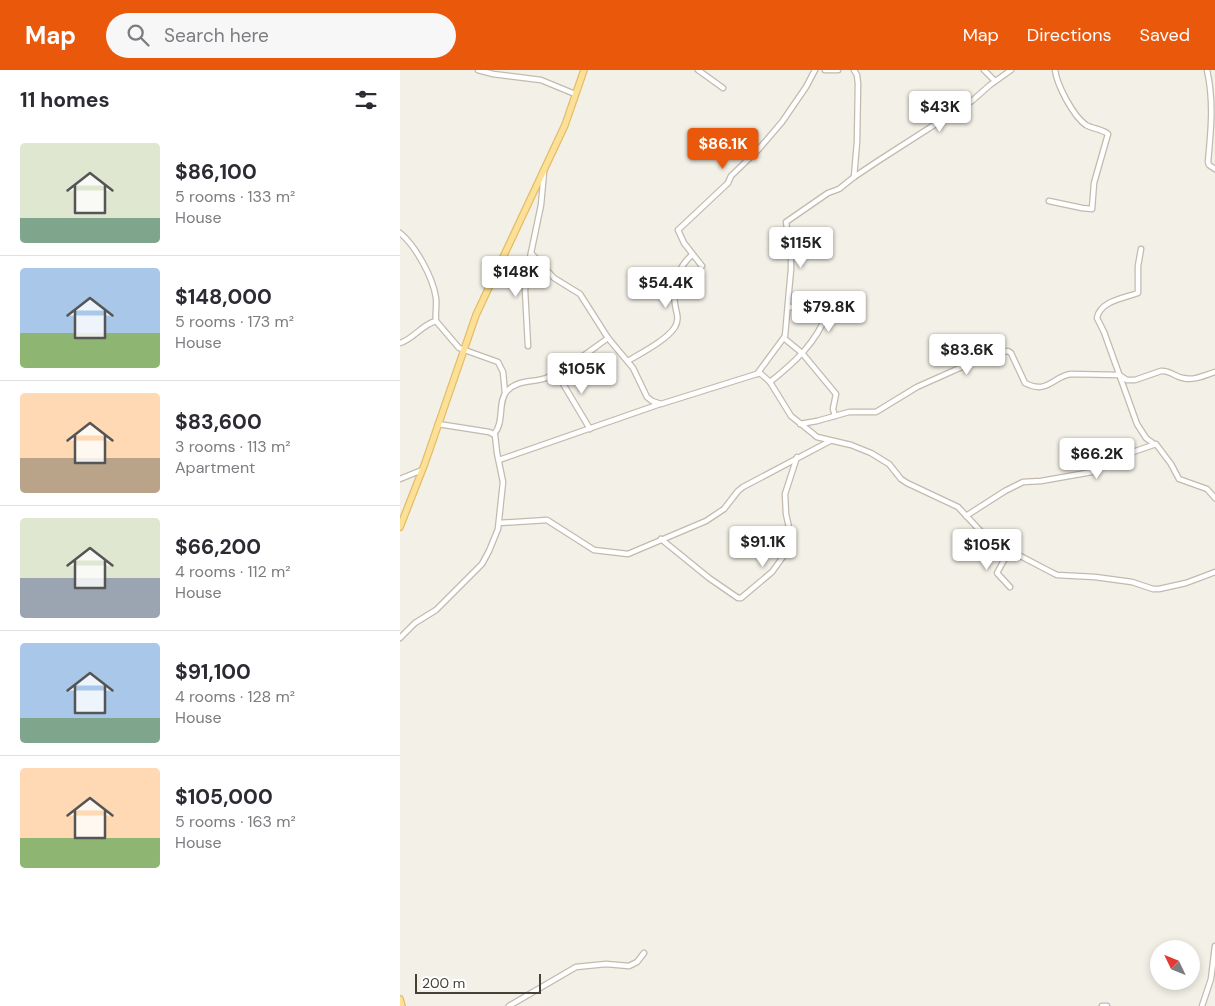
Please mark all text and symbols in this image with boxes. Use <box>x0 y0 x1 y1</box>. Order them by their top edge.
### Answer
search box <box>106 13 456 58</box>
text: Map <box>25 20 76 51</box>
icon: search <box>124 21 152 49</box>
text: Search here <box>164 23 269 48</box>
text: Map <box>963 23 999 47</box>
text: Directions <box>1027 23 1112 47</box>
text: Saved <box>1140 23 1190 47</box>
text: 11 homes <box>20 86 110 114</box>
icon: filters <box>352 86 380 114</box>
pin: $43K <box>910 90 970 133</box>
text: $43K <box>920 96 960 117</box>
pin: $86.1K <box>682 128 764 170</box>
text: $86.1K <box>698 133 748 154</box>
text: $86,100 <box>175 158 257 186</box>
icon: home <box>60 163 120 223</box>
text: 5 rooms · 133 m² <box>175 186 295 207</box>
text: House <box>175 207 222 228</box>
pin: $115K <box>766 226 836 269</box>
text: $115K <box>780 232 822 253</box>
pin: $148K <box>481 256 551 298</box>
text: $148K <box>493 261 539 282</box>
pin: $54.4K <box>625 266 707 309</box>
text: $54.4K <box>639 272 693 293</box>
text: $148,000 <box>175 283 272 311</box>
icon: home <box>60 288 120 348</box>
pin: $79.8K <box>788 290 870 333</box>
text: $79.8K <box>803 296 855 317</box>
text: 5 rooms · 173 m² <box>175 311 294 332</box>
text: House <box>175 332 222 353</box>
pin: $83.6K <box>926 334 1008 376</box>
text: $83.6K <box>940 339 994 360</box>
pin: $105K <box>547 352 617 395</box>
text: $105K <box>558 358 606 379</box>
text: $83,600 <box>175 408 262 436</box>
icon: home <box>60 413 120 473</box>
text: 3 rooms · 113 m² <box>175 436 291 457</box>
pin: $66.2K <box>1056 438 1138 480</box>
text: $66.2K <box>1070 443 1124 464</box>
text: Apartment <box>175 457 255 478</box>
pin: $91.1K <box>722 526 804 568</box>
pin: $105K <box>952 528 1022 571</box>
text: $91.1K <box>740 531 786 552</box>
text: $66,200 <box>175 533 261 561</box>
text: $105K <box>963 534 1011 555</box>
icon: home <box>60 538 120 598</box>
text: 4 rooms · 112 m² <box>175 561 291 582</box>
text: House <box>175 582 222 603</box>
text: $91,100 <box>175 658 251 686</box>
icon: home <box>60 663 120 723</box>
text: 4 rooms · 128 m² <box>175 686 295 707</box>
text: House <box>175 707 222 728</box>
text: $105,000 <box>175 783 273 811</box>
icon: home <box>60 788 120 848</box>
text: 5 rooms · 163 m² <box>175 811 296 832</box>
text: House <box>175 832 222 853</box>
north arrow <box>1150 940 1200 990</box>
map controls <box>1150 940 1200 990</box>
scale bar <box>415 971 541 994</box>
text: 200 m <box>422 974 465 992</box>

